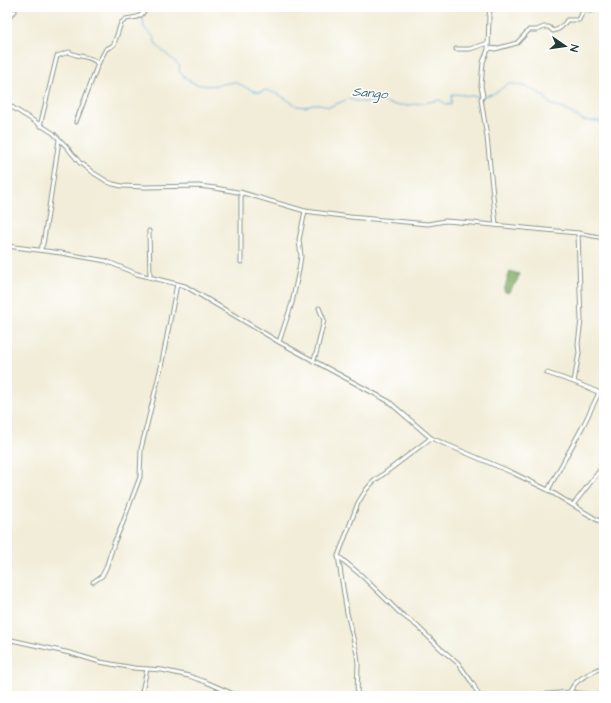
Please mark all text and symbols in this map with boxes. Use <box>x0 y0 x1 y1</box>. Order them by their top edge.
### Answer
north arrow <box>545 26 585 66</box>
text: N <box>566 43 582 53</box>
water label: Sango <box>351 82 390 105</box>

